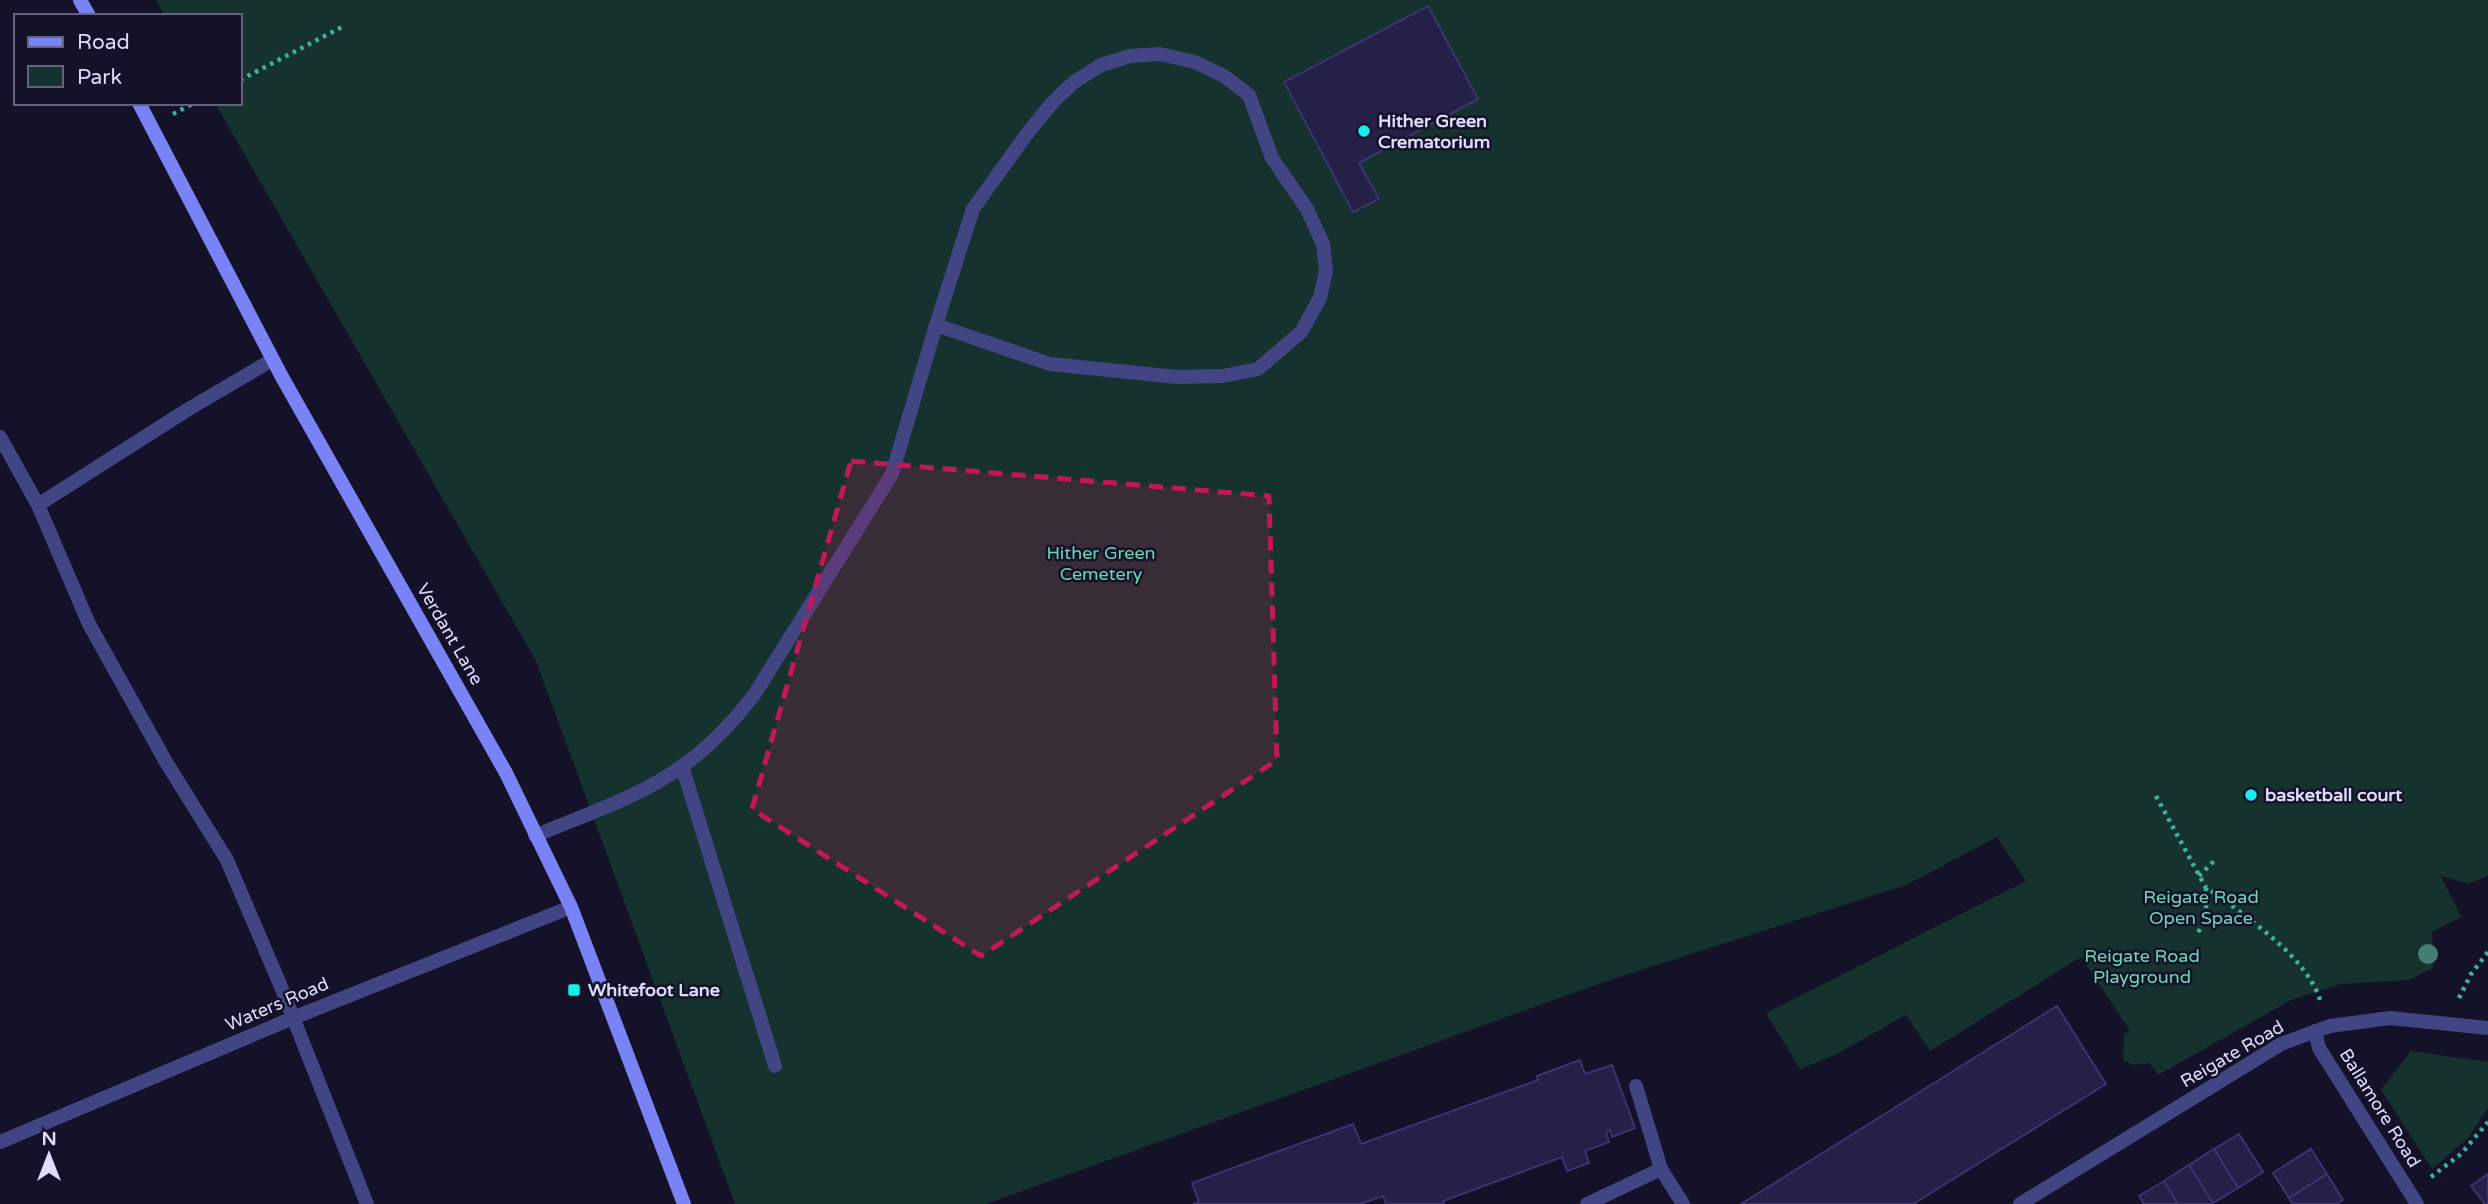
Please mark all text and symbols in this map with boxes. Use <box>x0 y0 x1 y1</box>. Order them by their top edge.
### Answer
legend <box>14 14 242 105</box>
text: Road <box>77 30 130 55</box>
text: Park <box>77 65 122 90</box>
place label: Hither Green Crematorium <box>1378 110 1490 153</box>
marker: Hither Green Crematorium <box>1356 123 1372 139</box>
park label: Hither Green Cemetery <box>1046 542 1156 585</box>
street label: Verdant Lane <box>412 579 488 689</box>
place label: basketball court <box>2265 784 2402 806</box>
marker: basketball court <box>2243 787 2259 803</box>
park label: Reigate Road Open Space <box>2143 886 2259 929</box>
park label: Reigate Road Playground <box>2084 945 2200 988</box>
street label: Waters Road <box>222 972 332 1036</box>
place label: Whitefoot Lane <box>588 979 720 1001</box>
marker: Whitefoot Lane <box>566 982 582 998</box>
street label: Reigate Road <box>2176 1016 2288 1092</box>
street label: Ballamore Road <box>2335 1045 2425 1171</box>
north arrow <box>14 1120 84 1190</box>
text: N <box>41 1128 57 1150</box>

